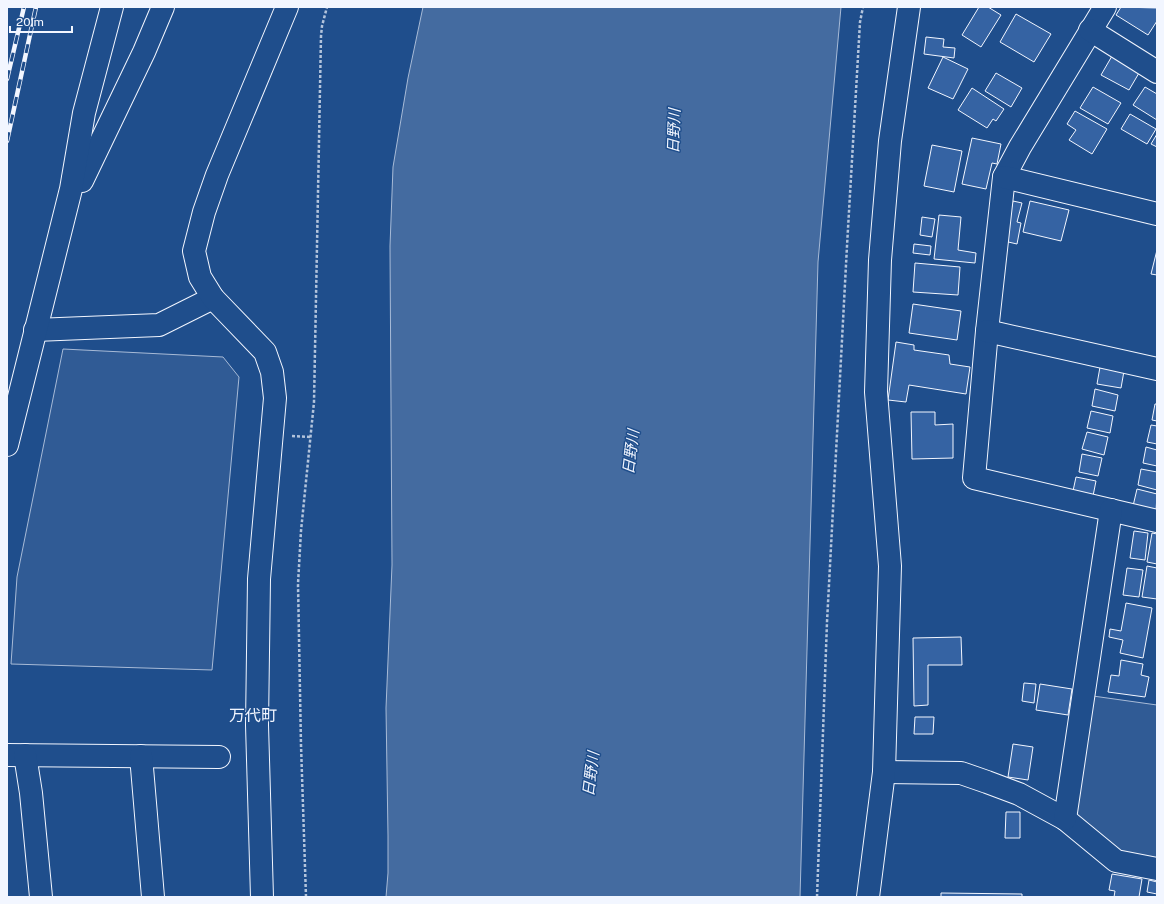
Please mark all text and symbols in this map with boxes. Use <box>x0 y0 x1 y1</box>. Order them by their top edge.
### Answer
scale bar <box>10 8 72 34</box>
text: 20 m <box>16 15 44 29</box>
water label: 日野川 <box>664 106 683 154</box>
water label: 日野川 <box>619 427 642 475</box>
district label: 万代町 <box>229 706 277 725</box>
water label: 日野川 <box>579 749 602 797</box>

